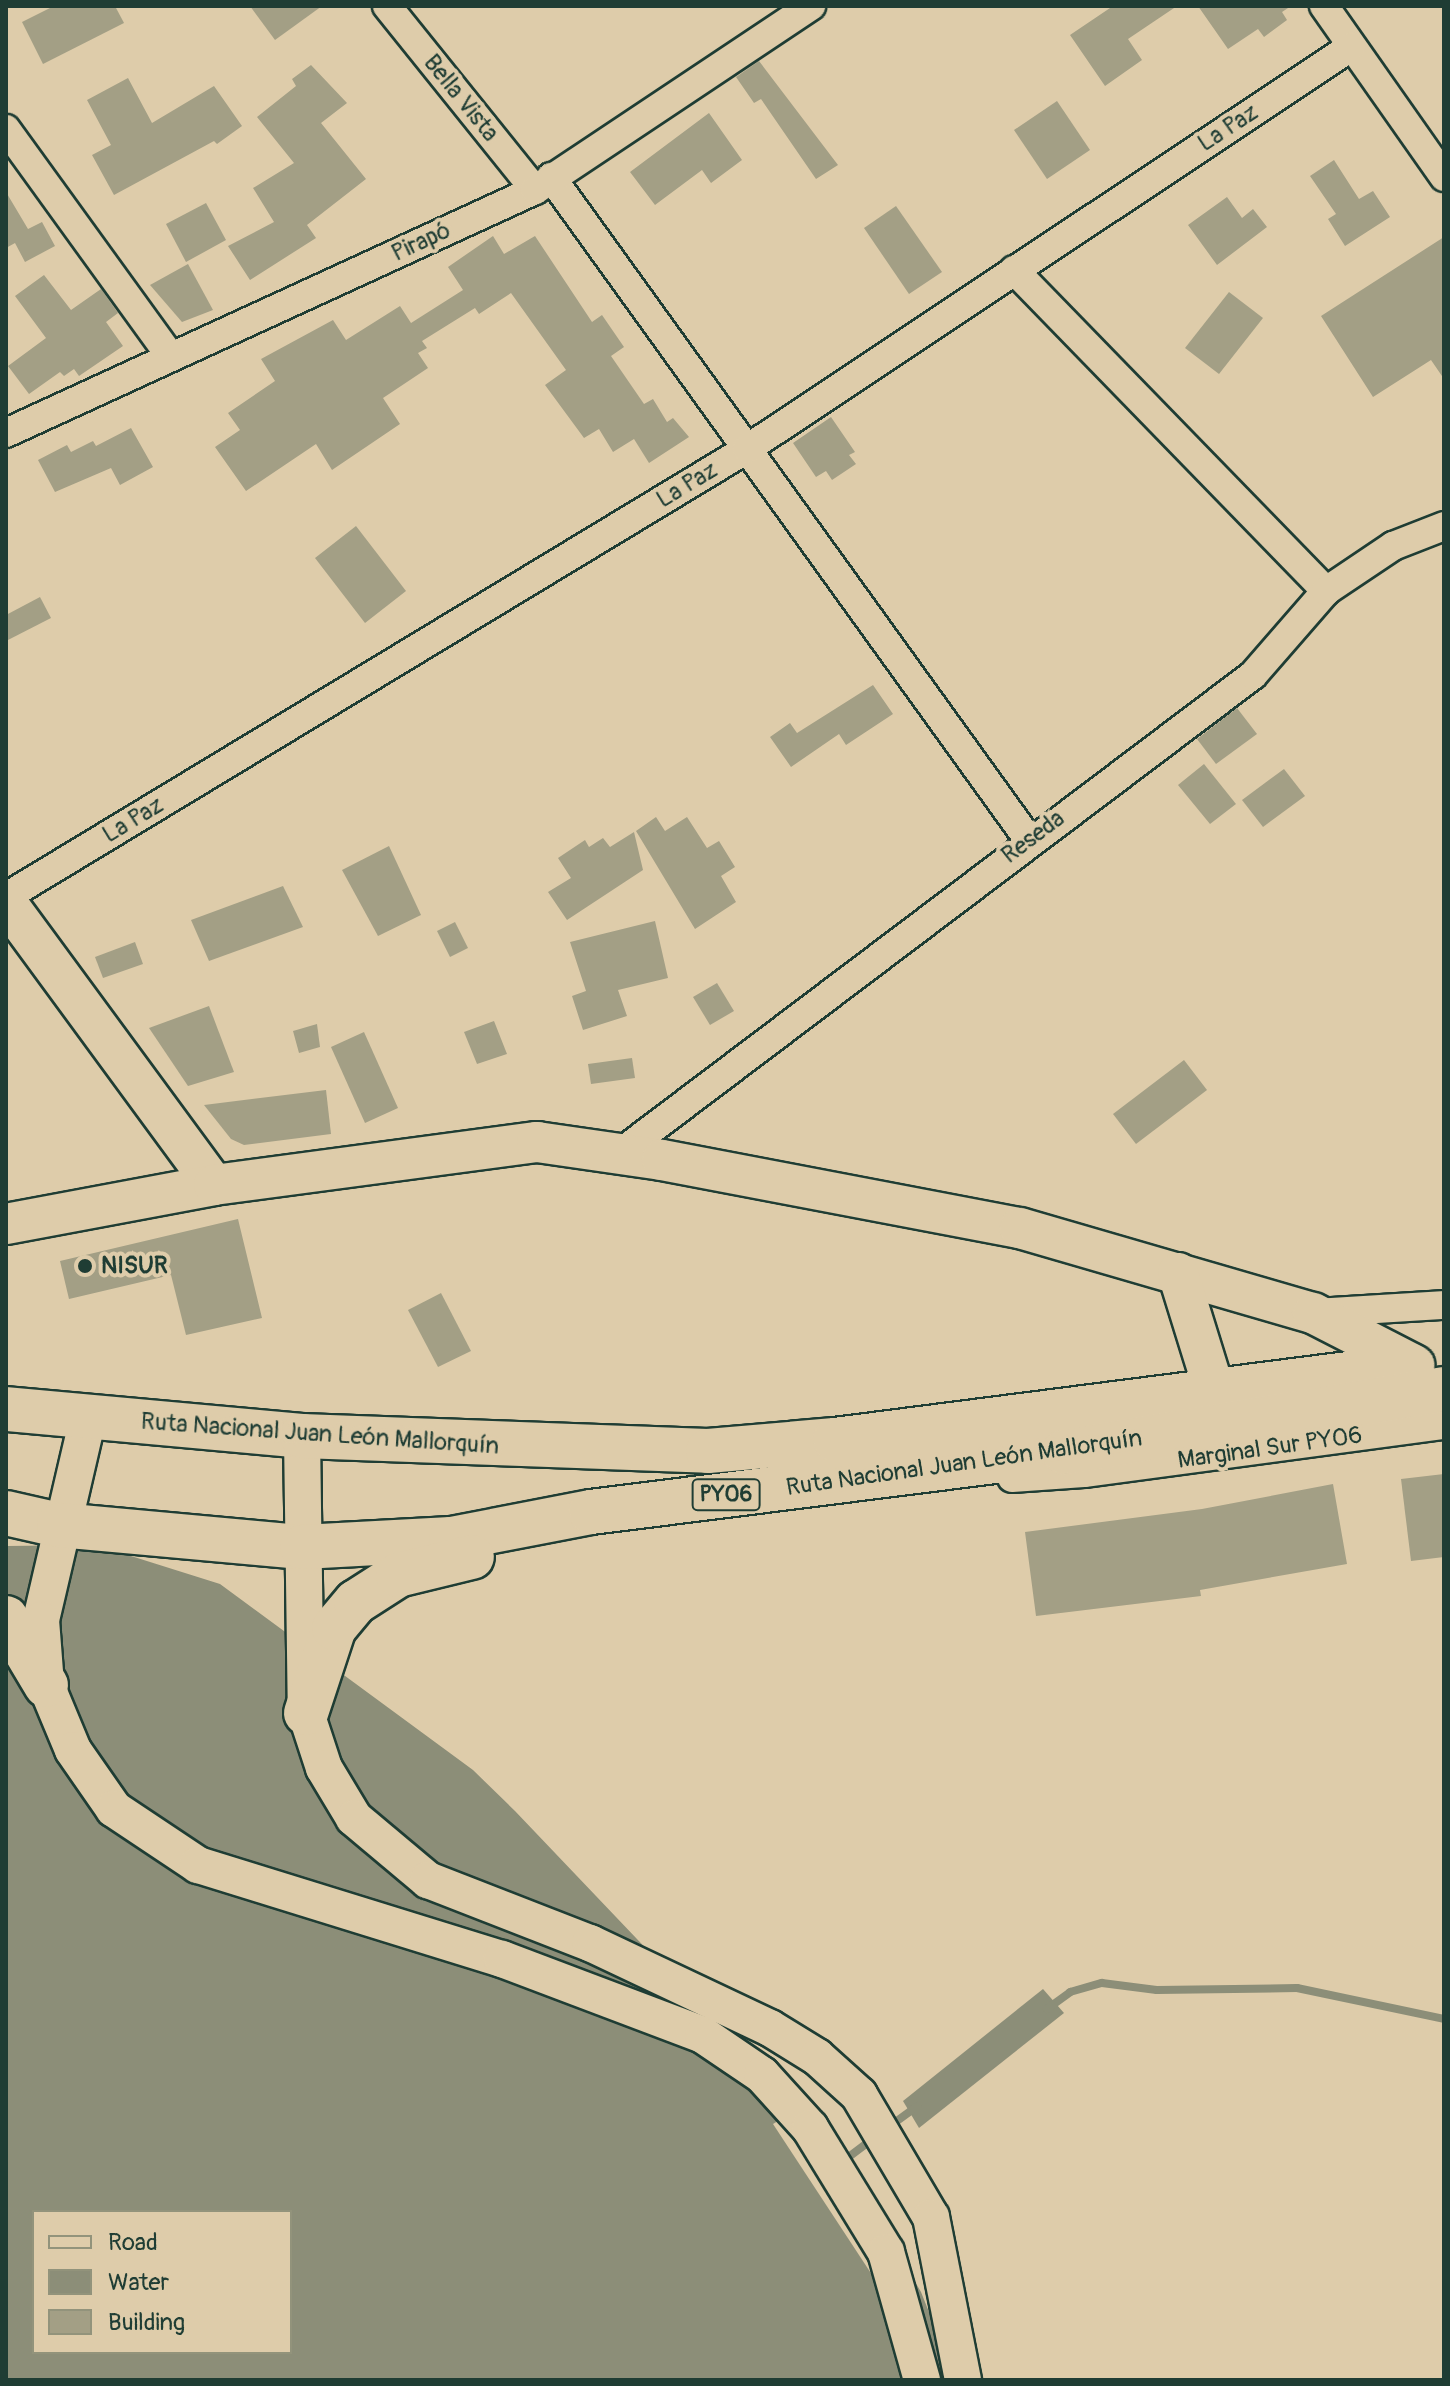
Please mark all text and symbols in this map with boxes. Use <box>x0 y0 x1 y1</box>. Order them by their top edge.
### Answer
street label: Bella Vista <box>417 49 505 147</box>
street label: La Paz <box>1193 98 1263 158</box>
street label: Pirapó <box>387 216 455 268</box>
street label: La Paz <box>651 456 723 514</box>
street label: La Paz <box>97 791 169 849</box>
street label: Reseda <box>996 804 1070 870</box>
place label: NISUR <box>101 1252 168 1280</box>
marker: NISUR <box>76 1257 94 1275</box>
street label: Ruta Nacional Juan León Mallorquín <box>140 1407 500 1461</box>
street label: Marginal Sur PY06 <box>1176 1421 1364 1475</box>
street label: Ruta Nacional Juan León Mallorquín <box>784 1424 1144 1502</box>
road number: PY06 <box>690 1477 762 1513</box>
legend <box>32 2210 292 2354</box>
text: Road <box>108 2228 158 2257</box>
text: Water <box>108 2268 169 2297</box>
text: Building <box>108 2308 185 2337</box>

